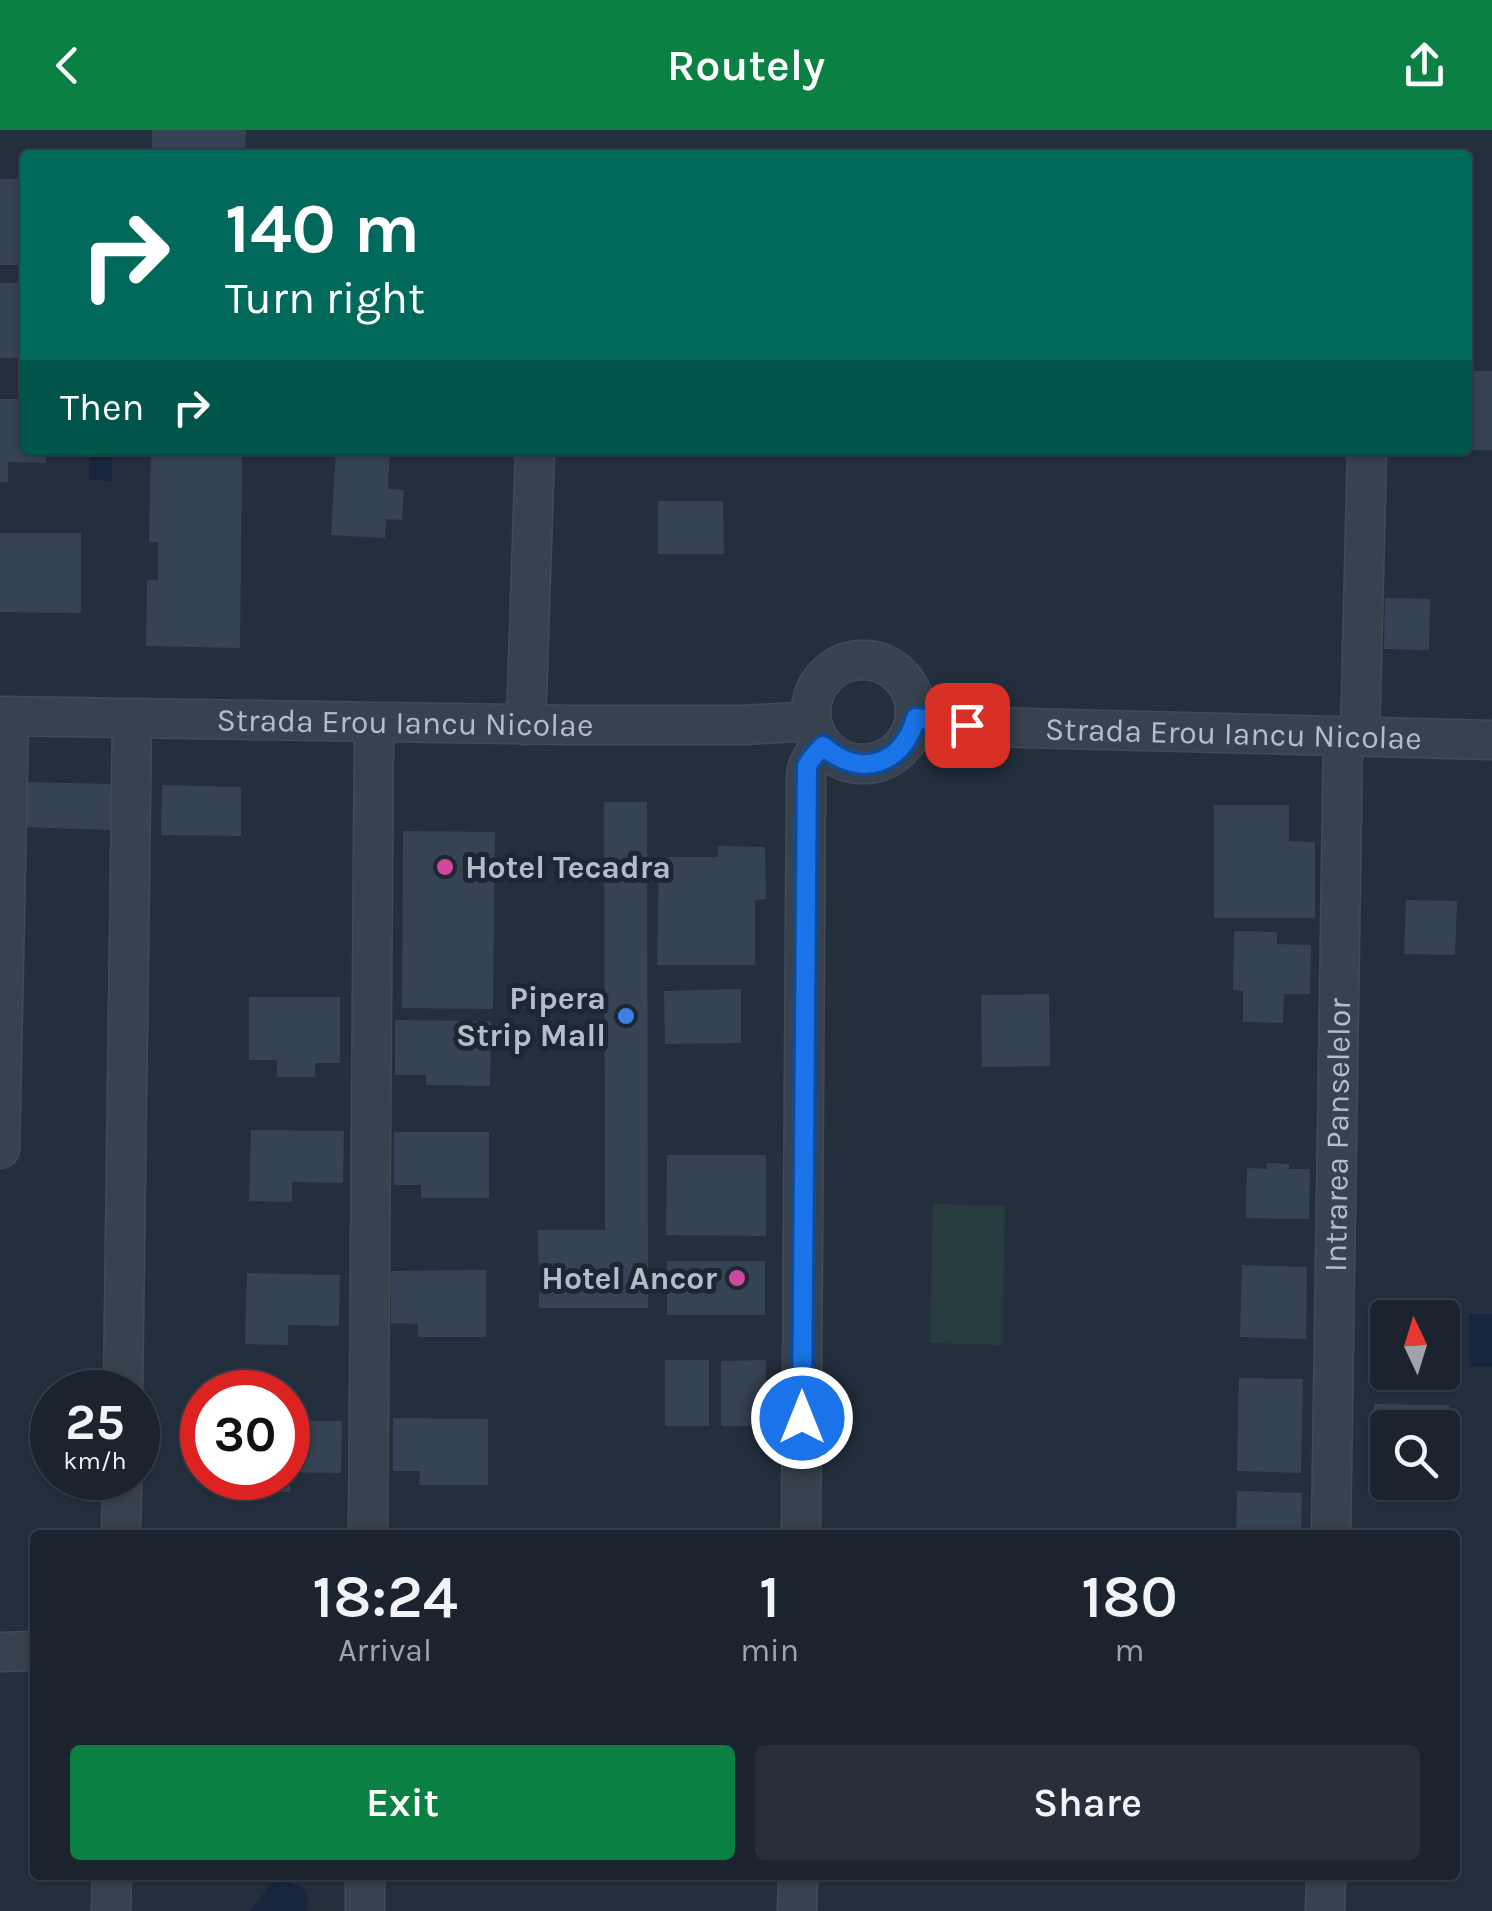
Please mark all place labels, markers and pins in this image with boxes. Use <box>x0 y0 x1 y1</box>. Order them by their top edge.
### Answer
pin <box>925 683 1010 768</box>
place label: Hotel Tecadra <box>465 849 671 886</box>
marker: Hotel Tecadra <box>434 856 456 878</box>
place label: Pipera Strip Mall <box>456 980 606 1054</box>
marker: Pipera Strip Mall <box>615 1005 637 1027</box>
place label: Hotel Ancor <box>541 1260 717 1297</box>
marker: Hotel Ancor <box>726 1267 748 1289</box>

